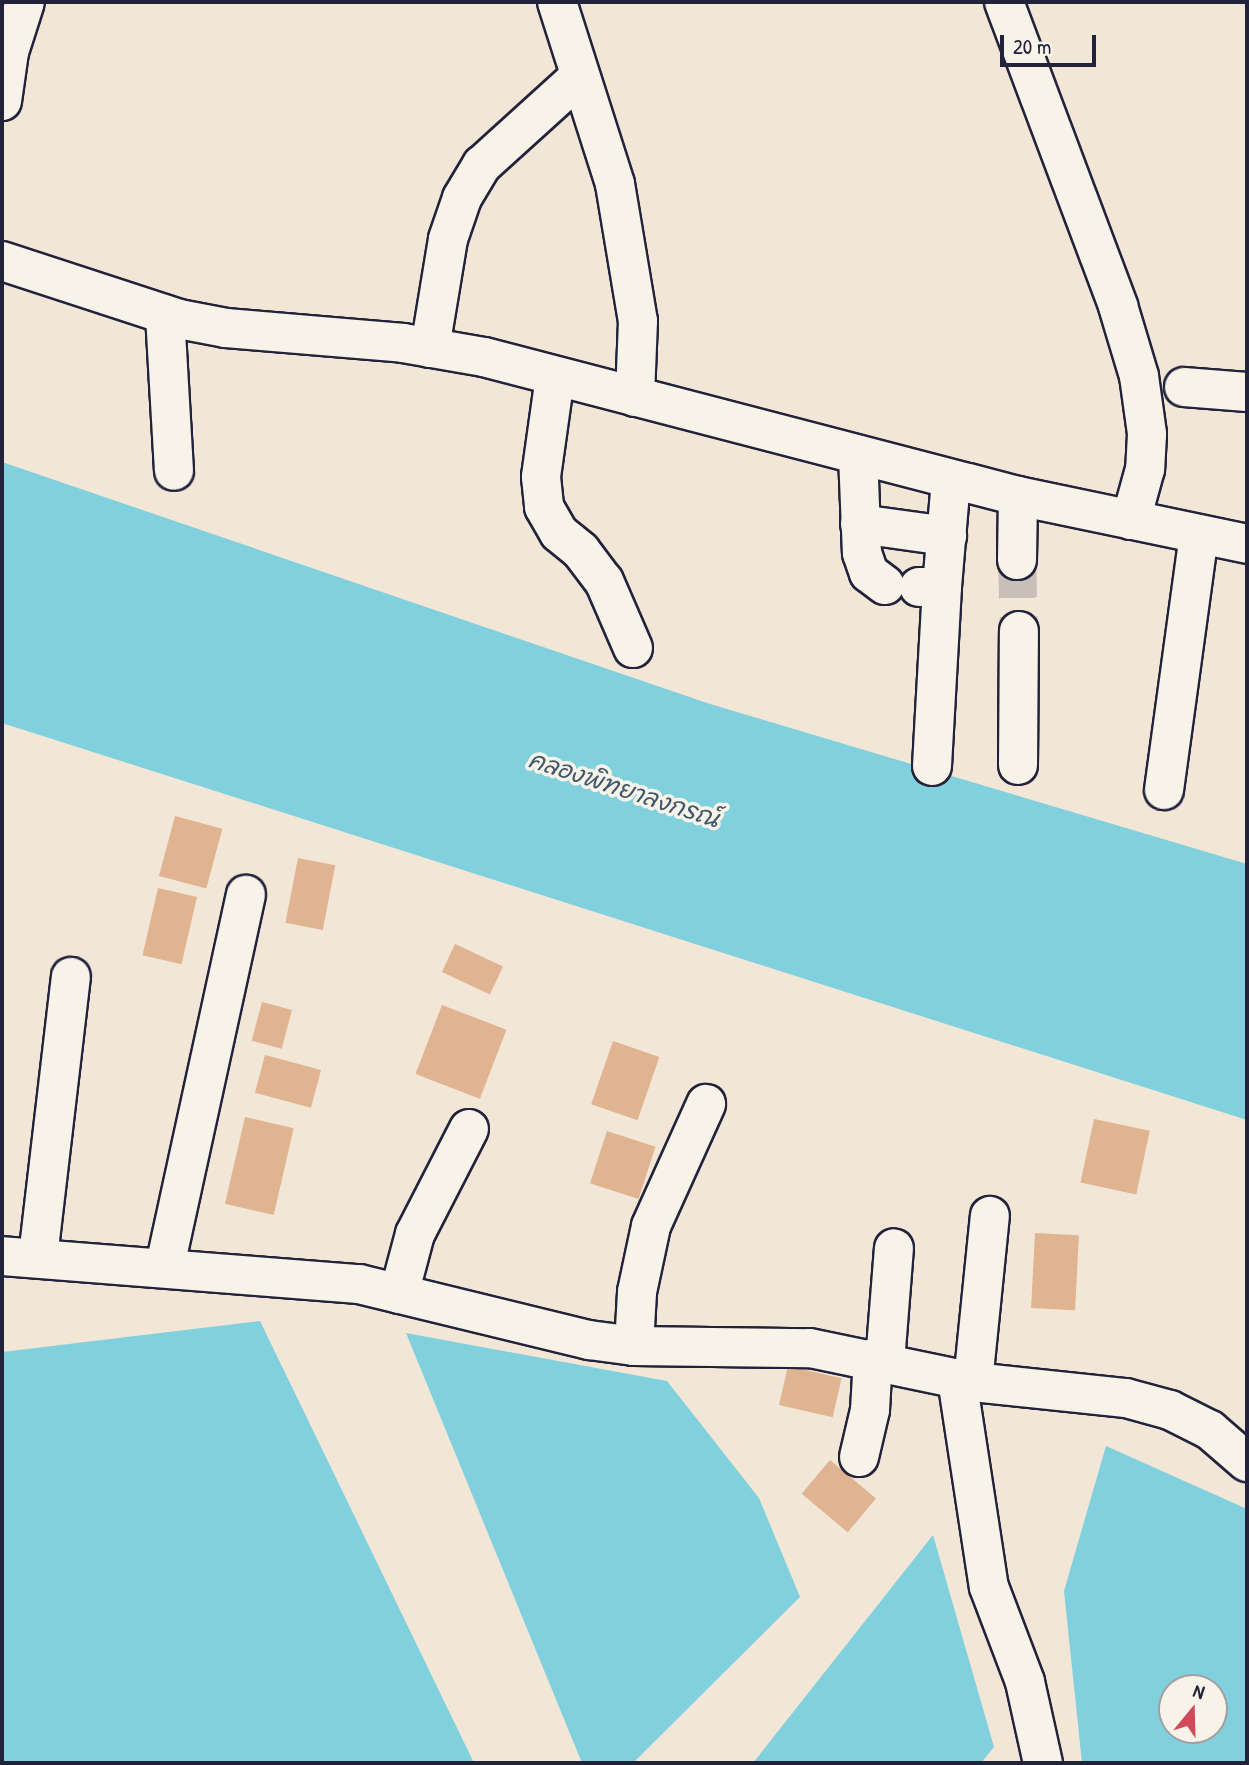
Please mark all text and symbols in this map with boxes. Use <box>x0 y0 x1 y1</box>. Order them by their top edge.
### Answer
scale bar <box>1004 21 1100 65</box>
text: 20 m <box>1013 32 1051 61</box>
water label: คลองพิทยาลงกรณ์ <box>525 745 723 833</box>
north arrow <box>1158 1674 1228 1744</box>
text: N <box>1190 1677 1208 1705</box>

